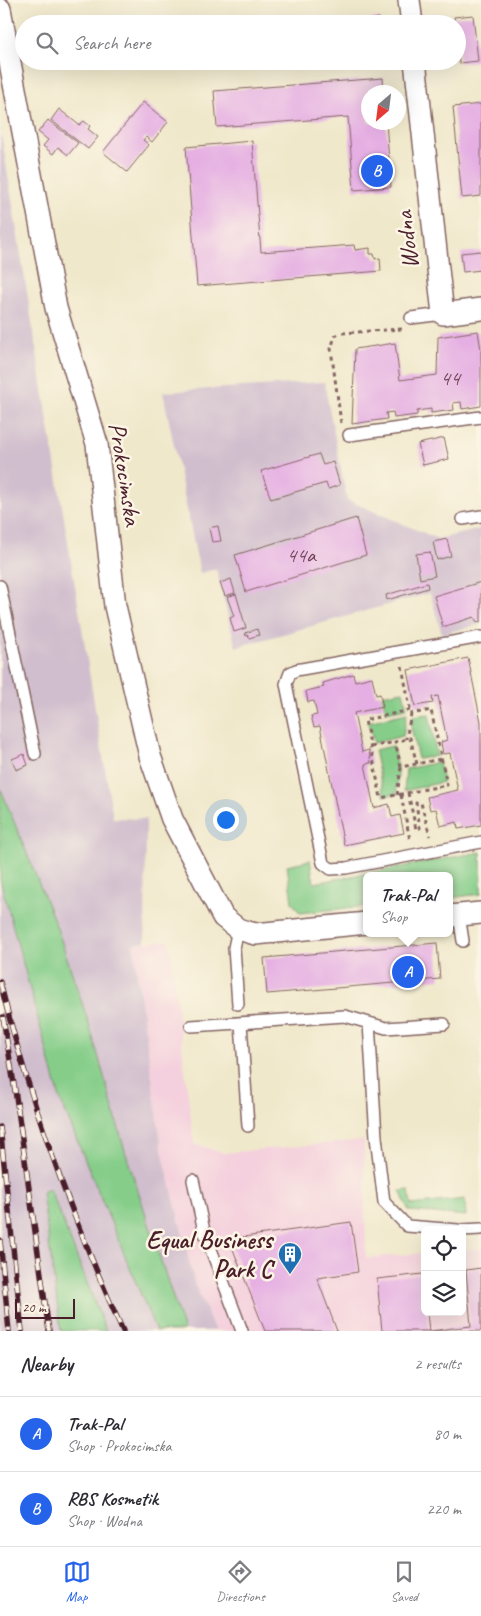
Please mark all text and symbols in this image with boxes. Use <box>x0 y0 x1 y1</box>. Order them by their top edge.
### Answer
search box <box>15 15 466 70</box>
icon: search <box>33 29 61 57</box>
text: Search here <box>73 31 150 55</box>
north arrow <box>361 85 406 130</box>
pin: B <box>361 152 393 190</box>
street label: Wodna <box>387 207 426 271</box>
house number: 44 <box>440 364 462 392</box>
street label: Prokocimska <box>101 420 149 530</box>
house number: 44a <box>286 541 317 569</box>
your location <box>213 807 239 833</box>
popup <box>363 872 453 937</box>
text: Trak-Pal <box>380 883 436 907</box>
text: Shop <box>380 907 407 927</box>
pin: A <box>392 953 424 991</box>
place label: Equal Business Park C <box>146 1224 276 1285</box>
map controls <box>421 1226 466 1316</box>
button: locate <box>421 1226 466 1271</box>
building icon: Equal Business Park C <box>277 1241 303 1275</box>
button: layers <box>421 1271 466 1316</box>
scale bar <box>15 1296 75 1319</box>
text: 20 m <box>22 1299 46 1316</box>
text: Nearby <box>20 1351 73 1377</box>
text: 2 results <box>414 1354 461 1374</box>
text: Trak-Pal <box>67 1412 123 1436</box>
text: A <box>32 1424 40 1444</box>
text: 80 m <box>434 1424 461 1444</box>
text: Shop · Prokocimska <box>67 1436 171 1456</box>
text: RBS Kosmetik <box>67 1487 158 1511</box>
text: B <box>32 1499 40 1519</box>
text: 220 m <box>427 1499 461 1519</box>
text: Shop · Wodna <box>67 1511 142 1531</box>
tab: Map <box>63 1558 91 1605</box>
tab: Directions <box>216 1558 265 1605</box>
tab: Saved <box>390 1558 418 1605</box>

